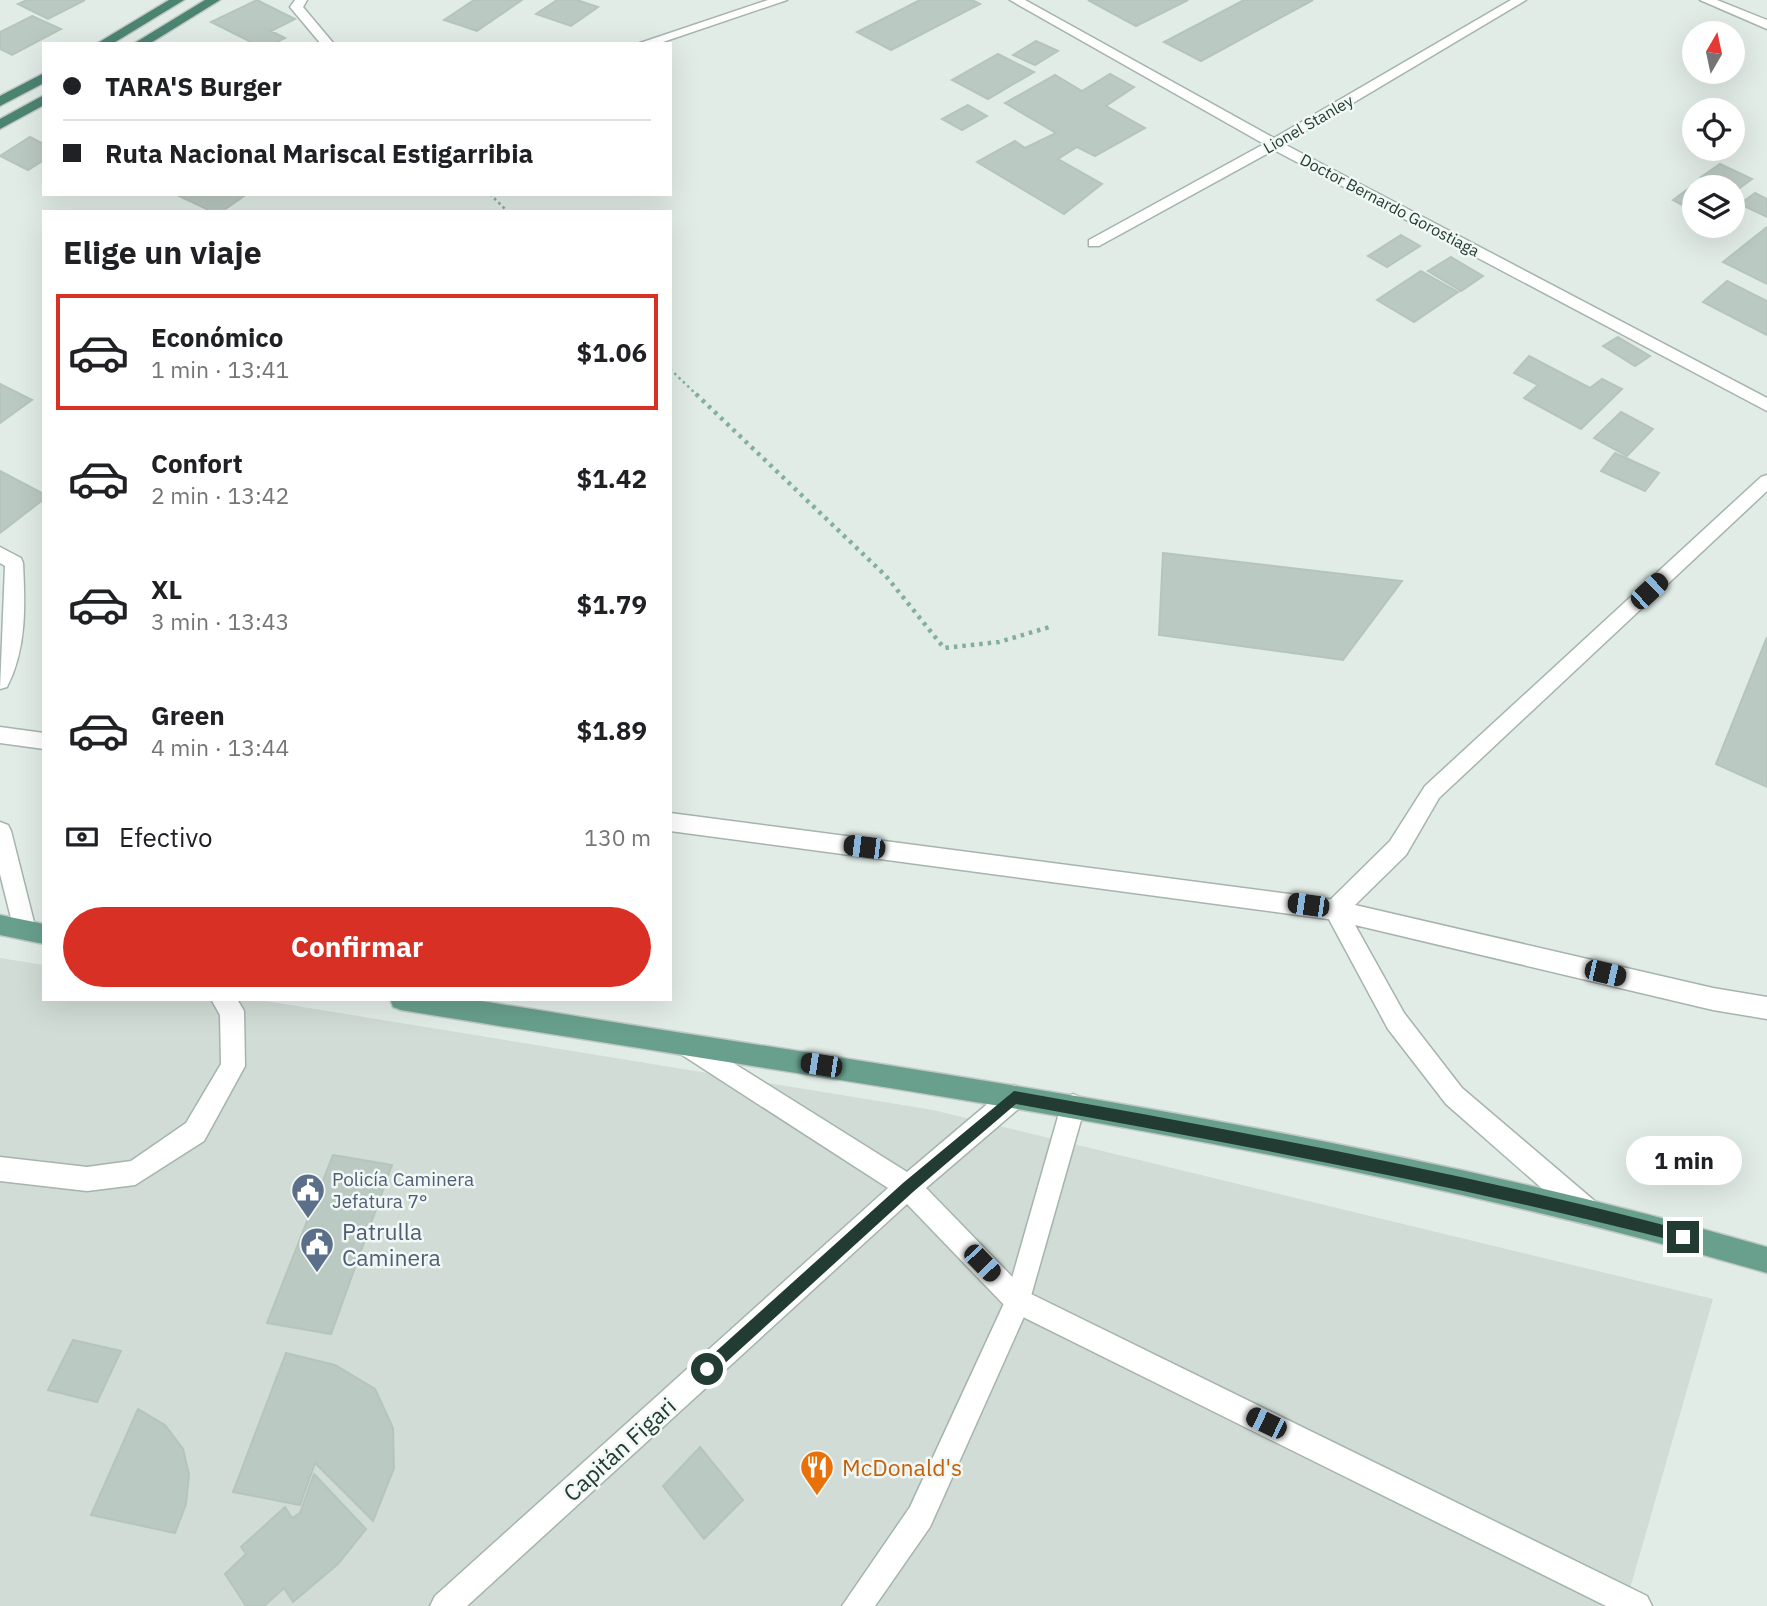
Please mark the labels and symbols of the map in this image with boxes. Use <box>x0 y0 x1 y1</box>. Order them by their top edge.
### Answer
north arrow <box>1682 21 1745 84</box>
street label: Lionel Stanley <box>1259 90 1357 158</box>
street label: Doctor Bernardo Gorostiaga <box>1297 149 1483 261</box>
car <box>1627 569 1672 613</box>
car <box>842 834 887 860</box>
car <box>1286 892 1331 918</box>
car <box>1583 958 1628 988</box>
car <box>799 1051 844 1079</box>
callout: 1 min <box>1625 1136 1741 1184</box>
place label: Policía Caminera Jefatura 7° <box>332 1167 474 1213</box>
public building icon: Policía Caminera Jefatura 7° <box>289 1171 327 1220</box>
place label: Patrulla Caminera <box>342 1216 441 1272</box>
route end <box>1667 1221 1699 1253</box>
public building icon: Patrulla Caminera <box>298 1225 336 1274</box>
car <box>960 1241 1005 1285</box>
route start <box>691 1353 723 1385</box>
street label: Capitán Figari <box>556 1390 682 1508</box>
car <box>1243 1404 1290 1442</box>
restaurant icon: McDonald's <box>798 1448 836 1497</box>
place label: McDonald's <box>842 1452 962 1482</box>

